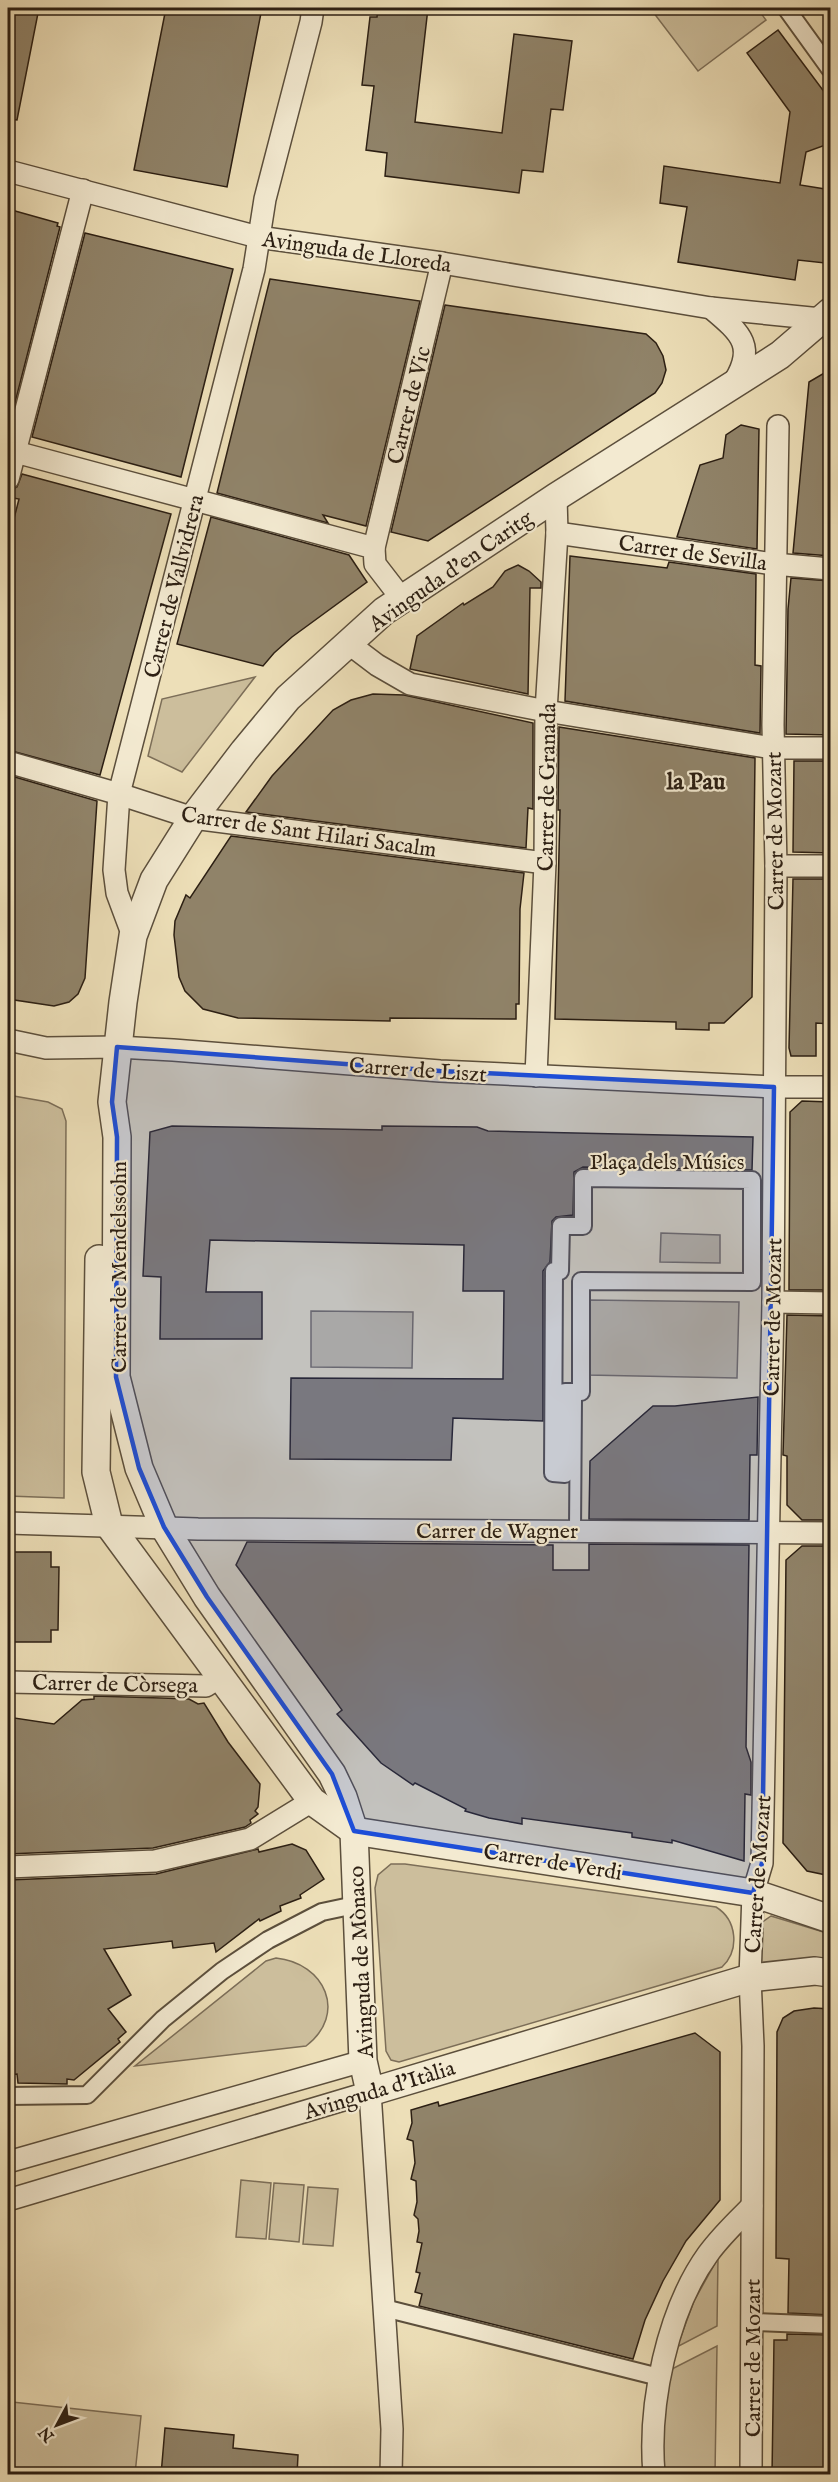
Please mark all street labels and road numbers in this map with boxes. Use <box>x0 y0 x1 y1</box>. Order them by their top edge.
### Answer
street label: Avinguda de Lloreda <box>259 226 453 280</box>
street label: Carrer de Vic <box>382 344 438 467</box>
street label: Carrer de Vallvidrera <box>139 491 211 681</box>
street label: Avinguda d'en Caritg <box>363 504 539 639</box>
street label: Carrer de Sevilla <box>617 530 769 578</box>
street label: Carrer de Granada <box>533 702 563 872</box>
street label: Carrer de Mozart <box>761 751 791 911</box>
street label: Carrer de Sant Hilari Sacalm <box>179 801 438 865</box>
street label: Carrer de Liszt <box>348 1052 488 1090</box>
street label: Plaça dels Músics <box>590 1149 744 1177</box>
street label: Carrer de Mendelssohn <box>106 1161 134 1373</box>
street label: Carrer de Mozart <box>759 1237 789 1397</box>
street label: Carrer de Wagner <box>416 1518 578 1546</box>
street label: Carrer de Còrsega <box>32 1670 199 1700</box>
street label: Carrer de Mozart <box>739 1794 779 1954</box>
street label: Carrer de Verdi <box>481 1838 624 1888</box>
street label: Avinguda de Mònaco <box>343 1865 381 2060</box>
street label: Avinguda d'Itàlia <box>300 2054 459 2127</box>
street label: Carrer de Mozart <box>740 2278 768 2437</box>

